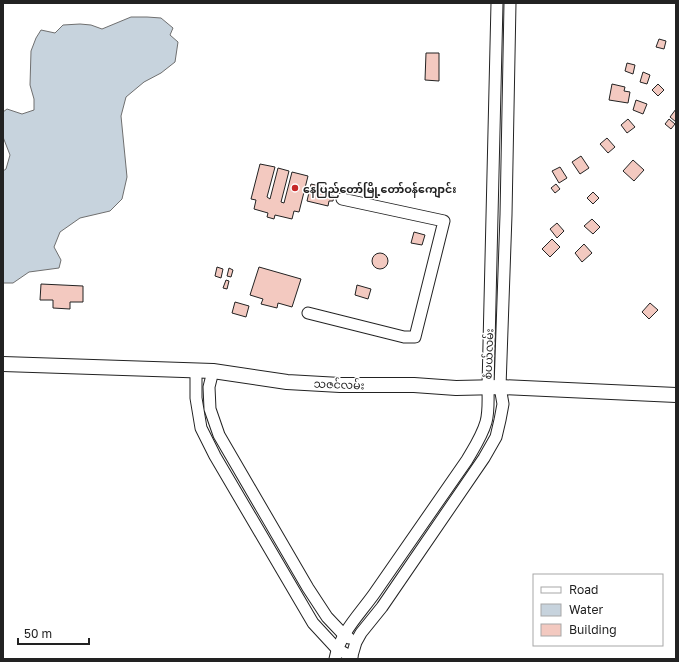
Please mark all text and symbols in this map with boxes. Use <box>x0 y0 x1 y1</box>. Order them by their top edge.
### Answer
place label: နေပြည်တော်မြို့တော်ဝန်ကျောင်း <box>303 182 457 198</box>
marker: နေပြည်တော်မြို့တော်ဝန်ကျောင်း <box>290 183 300 193</box>
street label: စံပယ်လမ်း <box>481 328 495 380</box>
street label: သဇင်လမ်း <box>313 377 365 391</box>
legend <box>533 574 663 646</box>
text: Road <box>569 582 598 597</box>
text: Water <box>569 602 603 617</box>
scale bar <box>18 620 89 646</box>
text: Building <box>569 622 617 637</box>
text: 50 m <box>24 626 52 641</box>

